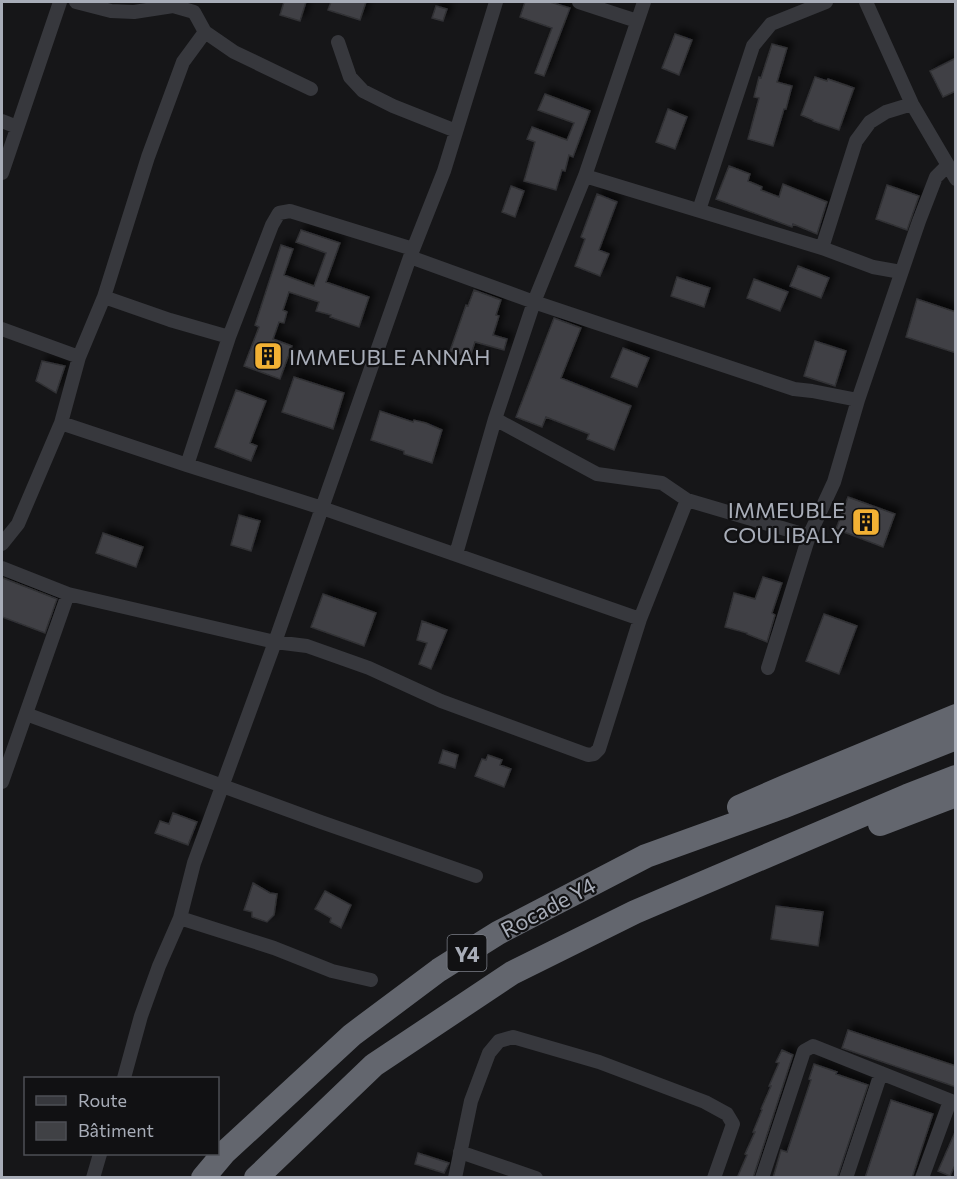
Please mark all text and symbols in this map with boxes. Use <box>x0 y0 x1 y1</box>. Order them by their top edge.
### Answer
building icon: IMMEUBLE ANNAH <box>252 340 284 372</box>
place label: IMMEUBLE ANNAH <box>289 343 491 370</box>
place label: IMMEUBLE COULIBALY <box>723 496 845 548</box>
building icon: IMMEUBLE COULIBALY <box>850 506 882 538</box>
street label: Rocade Y4 <box>496 871 600 943</box>
road number: Y4 <box>448 935 486 971</box>
legend <box>24 1077 219 1155</box>
text: Route <box>78 1089 127 1111</box>
text: Bâtiment <box>78 1119 154 1141</box>

